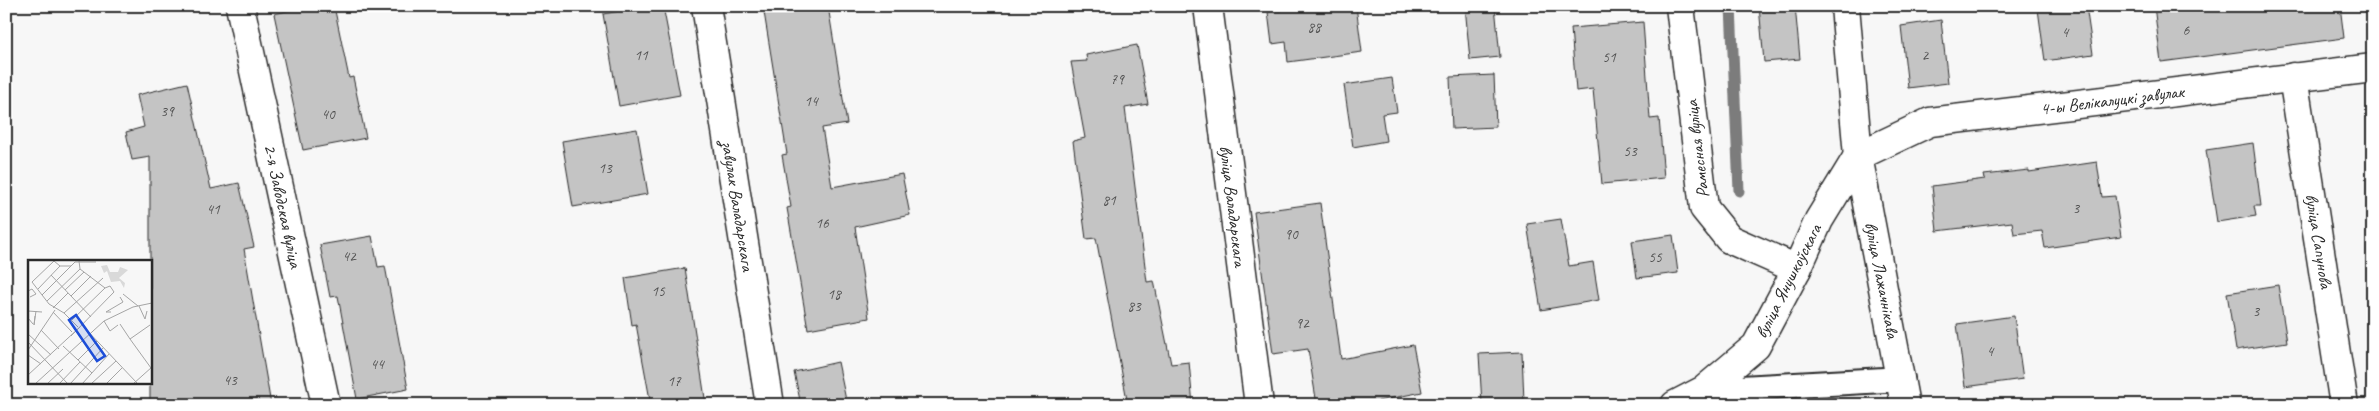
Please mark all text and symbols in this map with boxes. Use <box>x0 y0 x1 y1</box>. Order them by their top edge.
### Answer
house number: 88 <box>1307 18 1322 37</box>
house number: 6 <box>2183 21 2191 40</box>
house number: 4 <box>2062 23 2070 42</box>
house number: 11 <box>634 46 649 65</box>
house number: 2 <box>1922 46 1930 65</box>
house number: 51 <box>1602 48 1617 67</box>
house number: 79 <box>1110 70 1125 89</box>
street label: 4-ы Велікалуцкі завулак <box>2039 80 2187 121</box>
house number: 14 <box>804 92 819 111</box>
street label: Рамесная вуліца <box>1680 98 1714 199</box>
house number: 39 <box>160 102 175 121</box>
house number: 40 <box>321 105 336 124</box>
street label: завулак Валадарскага <box>716 137 759 275</box>
street label: 2-я Заводская вуліца <box>259 142 307 271</box>
house number: 53 <box>1623 142 1638 161</box>
street label: вуліца Валадарскага <box>1215 144 1252 270</box>
house number: 13 <box>598 159 613 178</box>
house number: 81 <box>1102 191 1117 210</box>
street label: вуліца Сапунова <box>2301 192 2338 292</box>
house number: 3 <box>2073 199 2081 218</box>
house number: 41 <box>206 200 221 219</box>
house number: 16 <box>815 214 830 233</box>
street label: вуліца Янушкоўскага <box>1750 219 1827 342</box>
street label: вуліца Лажачнікава <box>1860 220 1904 342</box>
house number: 90 <box>1284 225 1299 244</box>
house number: 42 <box>342 247 357 266</box>
house number: 55 <box>1648 248 1663 267</box>
inset map <box>28 260 151 384</box>
house number: 15 <box>651 282 666 301</box>
house number: 18 <box>827 285 842 304</box>
house number: 83 <box>1127 297 1142 316</box>
house number: 3 <box>2253 302 2261 321</box>
house number: 92 <box>1295 314 1310 333</box>
house number: 4 <box>1987 342 1995 361</box>
house number: 44 <box>370 355 385 374</box>
house number: 43 <box>223 371 238 390</box>
house number: 17 <box>667 372 682 391</box>

